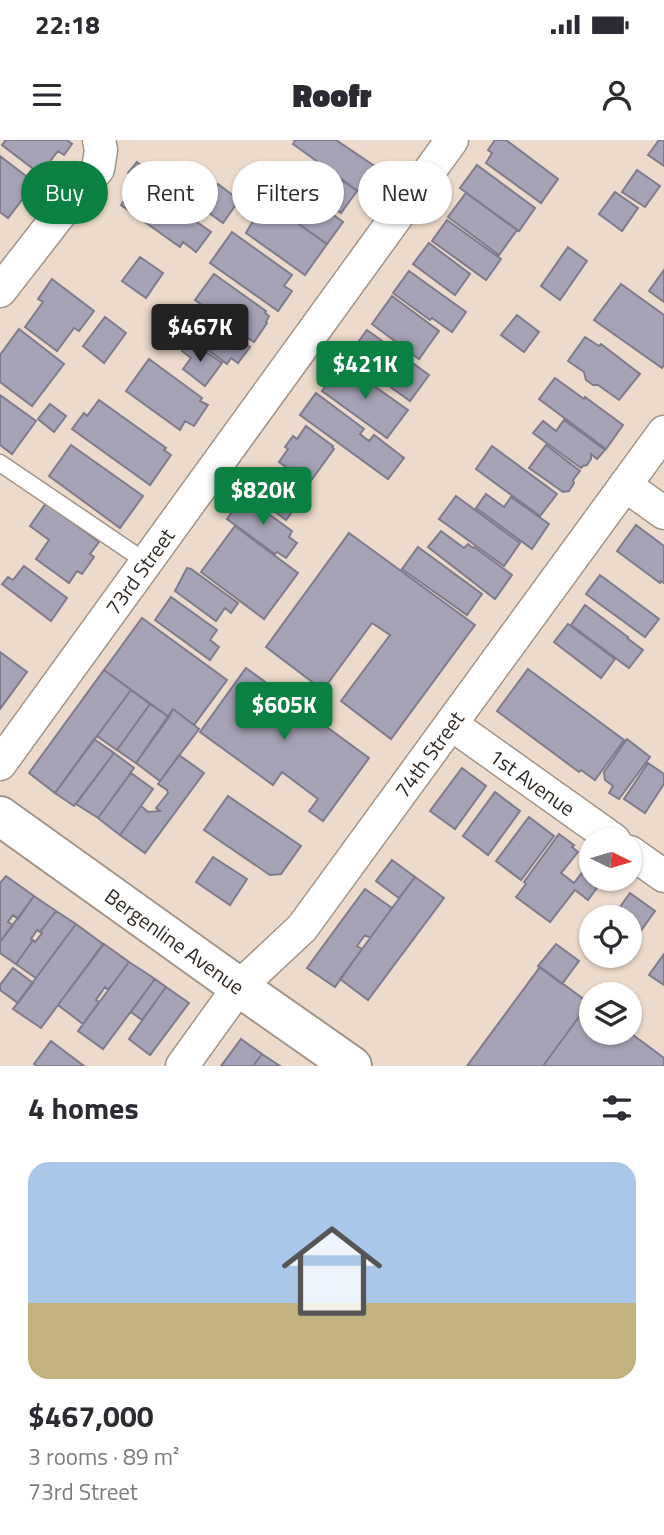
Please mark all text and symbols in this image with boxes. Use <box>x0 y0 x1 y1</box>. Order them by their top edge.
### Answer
text: 22:18 <box>35 5 100 44</box>
text: Roofr <box>293 71 371 119</box>
icon: menu <box>28 76 66 114</box>
icon: person <box>598 76 636 114</box>
chip: Buy <box>21 161 108 224</box>
chip: Rent <box>122 161 218 224</box>
chip: Filters <box>232 161 344 224</box>
chip: New <box>358 161 452 224</box>
pin: $467K <box>151 304 249 364</box>
text: $467K <box>167 309 233 344</box>
pin: $421K <box>316 342 414 401</box>
text: $421K <box>332 346 398 381</box>
pin: $820K <box>214 468 312 527</box>
text: $820K <box>230 472 296 507</box>
street label: 73rd Street <box>97 521 182 621</box>
pin: $605K <box>235 682 333 742</box>
text: $605K <box>251 687 317 722</box>
street label: 74th Street <box>386 703 472 804</box>
street label: 1st Avenue <box>483 740 582 824</box>
north arrow <box>579 828 642 891</box>
map controls <box>579 828 642 1045</box>
street label: Bergenline Avenue <box>98 880 251 1002</box>
button: locate <box>579 905 642 968</box>
button: layers <box>579 982 642 1045</box>
text: 4 homes <box>28 1085 139 1131</box>
icon: filters <box>598 1089 636 1127</box>
icon: home <box>269 1208 395 1334</box>
text: $467,000 <box>28 1393 154 1439</box>
text: 3 rooms · 89 m² <box>28 1439 179 1474</box>
text: 73rd Street <box>28 1474 138 1509</box>

